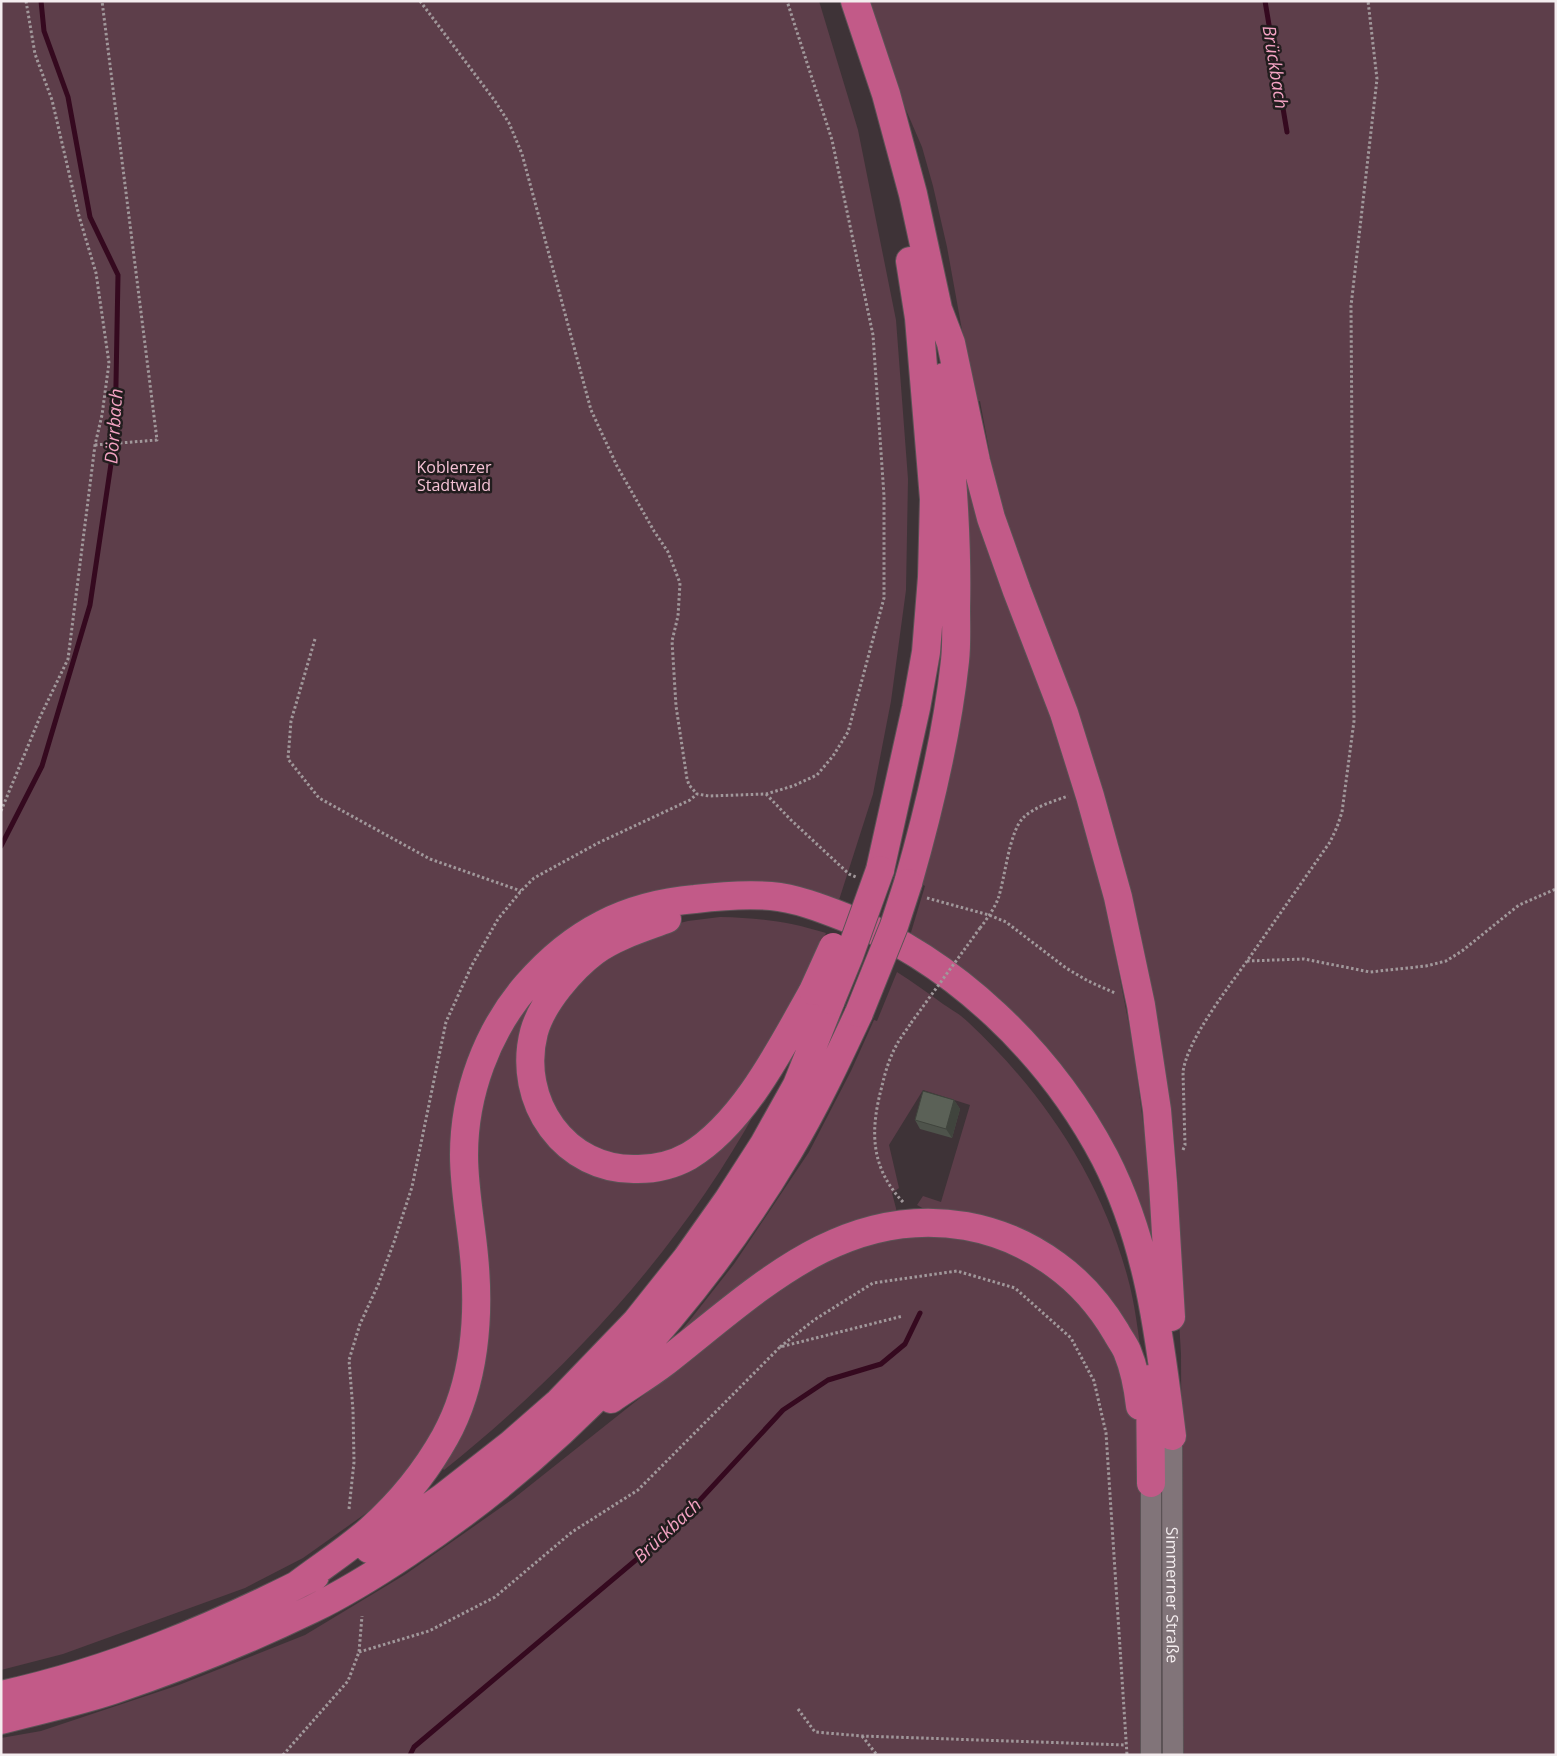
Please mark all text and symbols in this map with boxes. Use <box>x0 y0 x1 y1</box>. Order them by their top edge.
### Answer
water label: Brückbach <box>1258 23 1294 111</box>
water label: Dörrbach <box>98 388 128 464</box>
park label: Koblenzer Stadtwald <box>416 456 492 496</box>
water label: Brückbach <box>628 1492 706 1568</box>
street label: Simmerner Straße <box>1161 1527 1184 1663</box>

